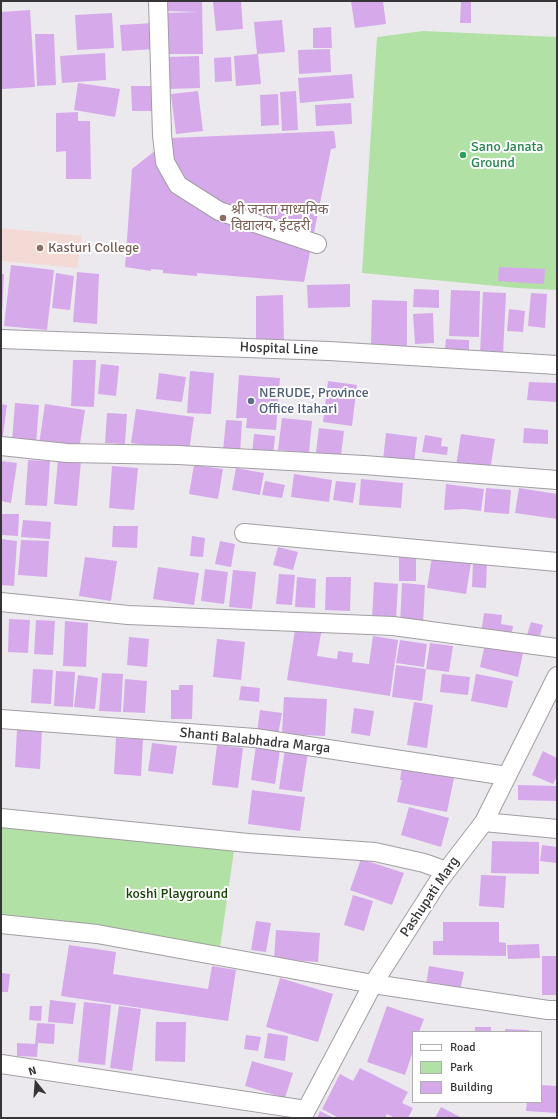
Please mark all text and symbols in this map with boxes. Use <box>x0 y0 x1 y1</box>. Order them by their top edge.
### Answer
place label: Sano Janata Ground <box>471 139 543 172</box>
marker: Sano Janata Ground <box>458 150 468 160</box>
place label: श्री जनता माध्यमिक विद्यालय, ईटहरी <box>231 202 329 234</box>
marker: श्री जनता माध्यमिक विद्यालय, ईटहरी <box>218 213 228 223</box>
place label: Kasturi College <box>48 240 139 256</box>
marker: Kasturi College <box>35 243 45 253</box>
street label: Hospital Line <box>239 339 319 359</box>
place label: NERUDE, Province Office Itahari <box>259 385 369 418</box>
marker: NERUDE, Province Office Itahari <box>246 396 256 406</box>
street label: Shanti Balabhadra Marga <box>179 725 331 757</box>
street label: Pashupati Marg <box>397 854 463 940</box>
park label: koshi Playground <box>126 886 228 902</box>
legend <box>412 1031 542 1103</box>
text: Road <box>450 1040 476 1055</box>
text: Park <box>450 1060 473 1075</box>
north arrow <box>16 1063 56 1103</box>
text: N <box>27 1064 38 1078</box>
text: Building <box>450 1080 493 1095</box>

